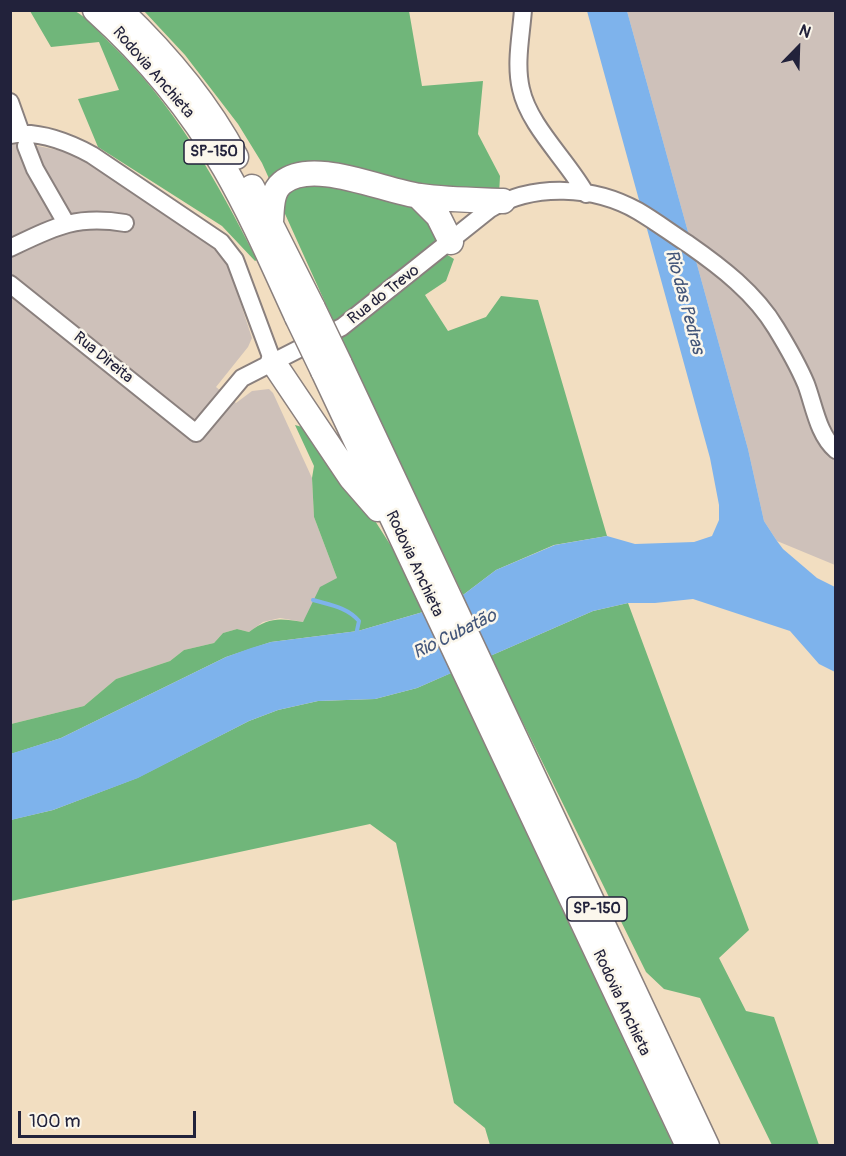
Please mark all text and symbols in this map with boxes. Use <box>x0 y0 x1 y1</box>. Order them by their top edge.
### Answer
north arrow <box>768 18 828 78</box>
text: N <box>796 20 814 43</box>
street label: Rodovia Anchieta <box>108 23 198 123</box>
road number: SP-150 <box>184 140 244 164</box>
water label: Rio das Pedras <box>660 248 708 356</box>
street label: Rua do Trevo <box>344 261 424 329</box>
street label: Rua Direita <box>69 328 137 388</box>
street label: Rodovia Anchieta <box>381 508 447 620</box>
water label: Rio Cubatão <box>410 606 500 664</box>
road number: SP-150 <box>567 897 627 921</box>
street label: Rodovia Anchieta <box>588 947 654 1059</box>
scale bar <box>21 1099 200 1137</box>
text: 100 m <box>29 1110 81 1133</box>

